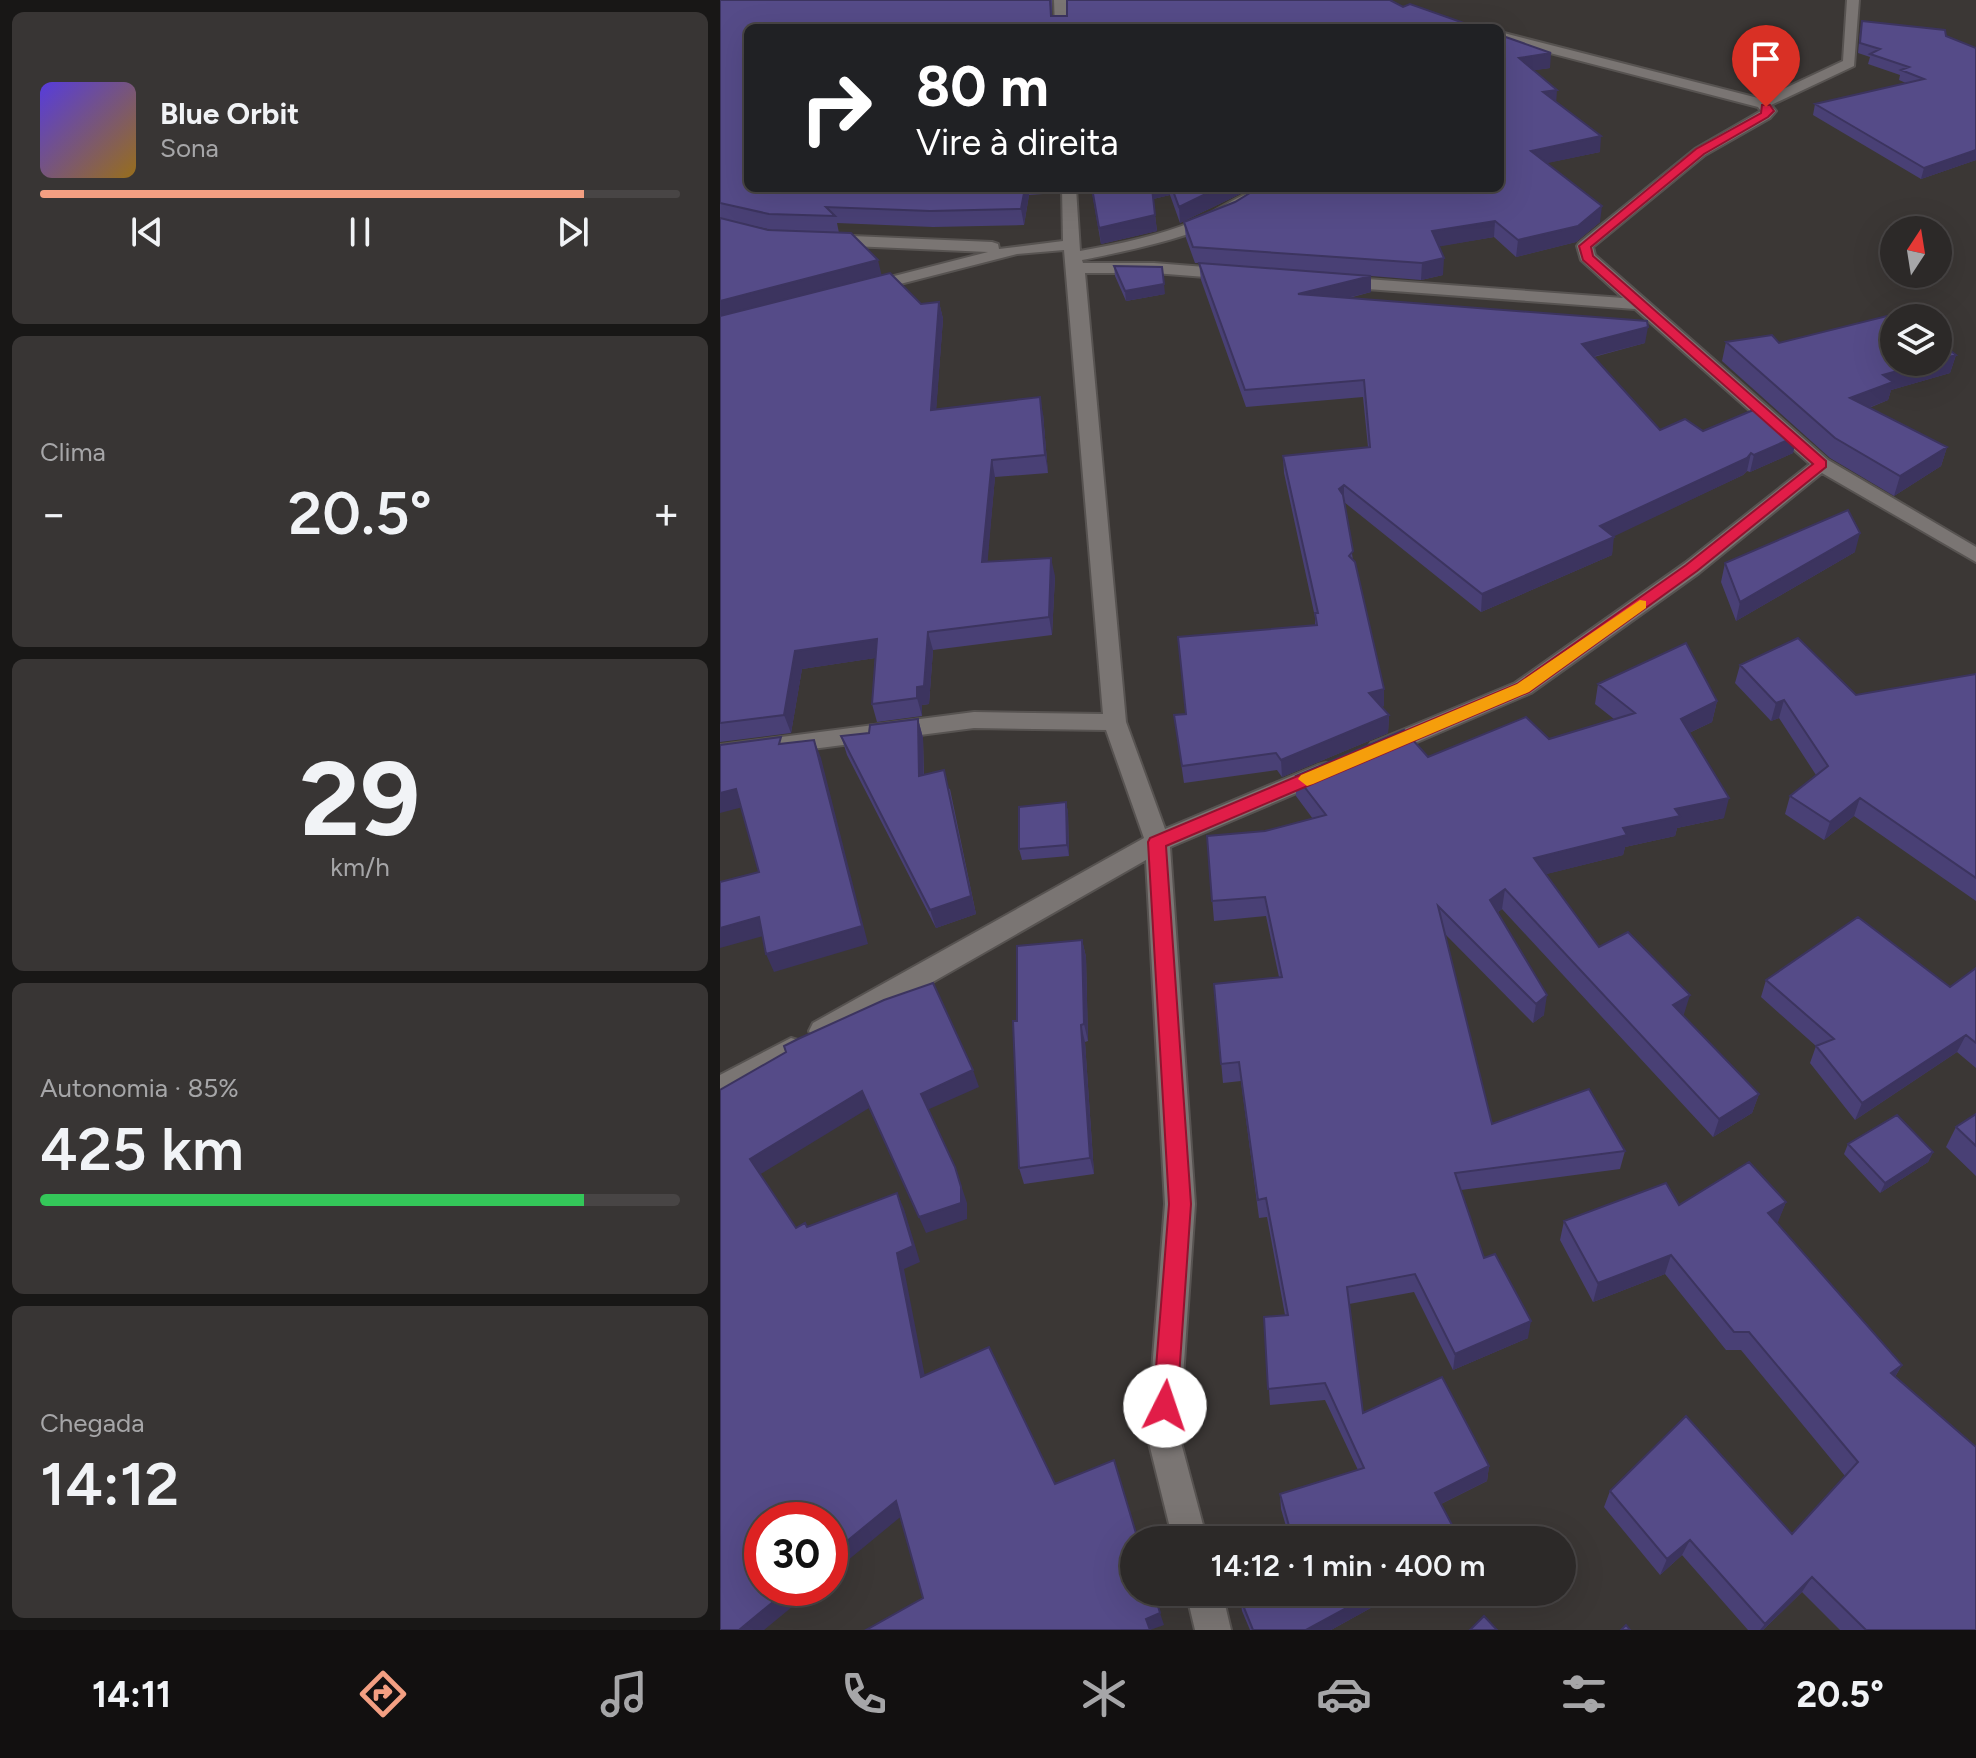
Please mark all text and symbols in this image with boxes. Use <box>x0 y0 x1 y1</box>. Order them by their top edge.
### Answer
pin <box>1732 25 1800 107</box>
icon: arrive <box>1744 37 1788 81</box>
text: 80 m <box>916 53 1049 120</box>
icon: right <box>784 56 888 160</box>
text: Blue Orbit <box>160 95 299 132</box>
text: Vire à direita <box>916 121 1119 164</box>
text: Sona <box>160 132 219 164</box>
icon: previous <box>125 210 169 254</box>
icon: pause <box>338 210 382 254</box>
icon: next <box>551 210 595 254</box>
north arrow <box>1880 216 1952 288</box>
map controls <box>1880 216 1952 376</box>
button: layers <box>1880 304 1952 376</box>
text: Clima <box>40 436 106 468</box>
text: 20.5° <box>288 477 432 549</box>
text: − <box>40 487 67 540</box>
text: + <box>653 487 680 540</box>
text: 29 <box>300 736 420 861</box>
text: km/h <box>330 851 390 883</box>
text: Autonomia · 85% <box>40 1072 239 1104</box>
text: 425 km <box>40 1113 244 1185</box>
position arrow <box>1123 1364 1207 1448</box>
text: Chegada <box>40 1407 144 1439</box>
text: 14:12 <box>40 1448 179 1520</box>
speed limit sign: 30 <box>744 1502 848 1606</box>
text: 14:12 · 1 min · 400 m <box>1211 1547 1485 1584</box>
icon: directions <box>355 1666 411 1722</box>
icon: music <box>596 1666 652 1722</box>
icon: phone <box>836 1666 892 1722</box>
icon: climate <box>1076 1666 1132 1722</box>
icon: car <box>1316 1666 1372 1722</box>
icon: filters <box>1556 1666 1612 1722</box>
text: 14:11 <box>92 1673 171 1716</box>
text: 20.5° <box>1796 1673 1884 1716</box>

